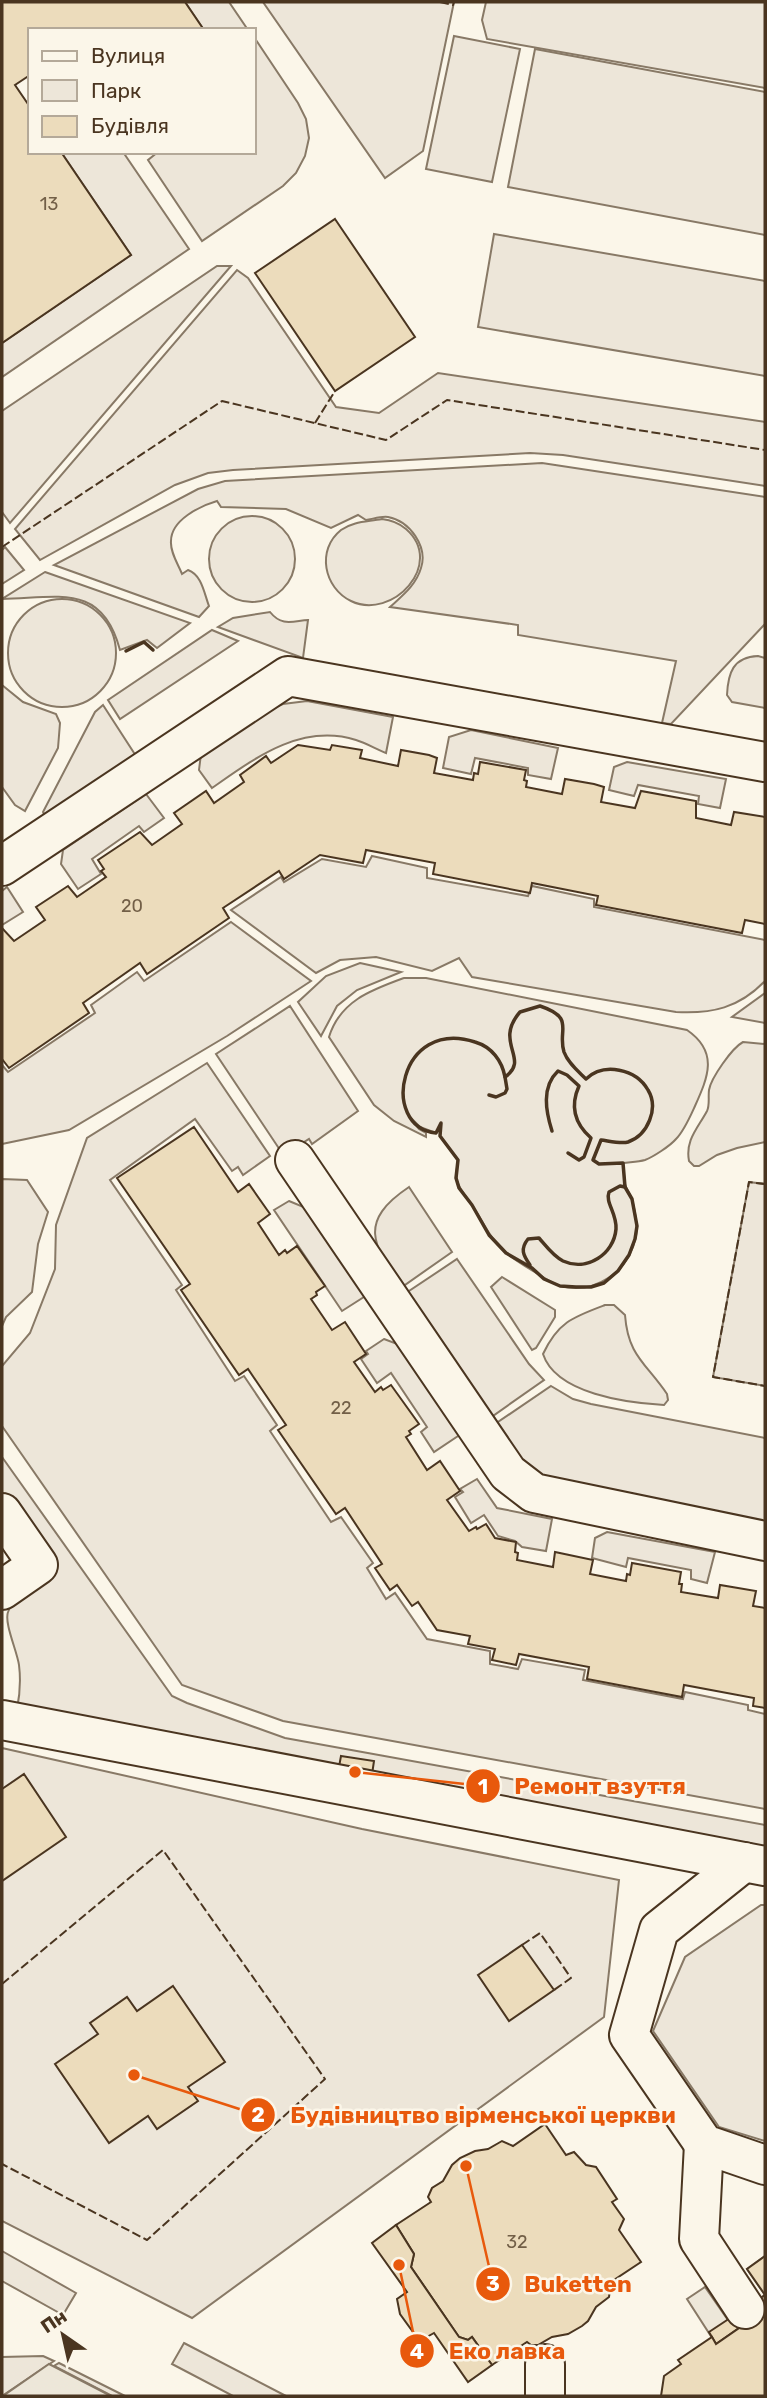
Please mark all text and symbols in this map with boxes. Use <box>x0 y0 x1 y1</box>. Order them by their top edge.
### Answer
legend <box>28 28 256 154</box>
text: Вулиця <box>91 43 165 68</box>
text: Парк <box>91 78 141 103</box>
text: Будівля <box>91 113 169 138</box>
house number: 13 <box>40 193 58 215</box>
house number: 20 <box>121 895 143 917</box>
house number: 22 <box>330 1397 352 1419</box>
callout: Ремонт взуття <box>466 1764 700 1808</box>
text: Ремонт взуття <box>514 1772 686 1800</box>
text: 1 <box>478 1774 488 1799</box>
callout: Будівництво вірменської церкви <box>241 2093 689 2137</box>
text: Будівництво вірменської церкви <box>290 2101 676 2129</box>
text: 2 <box>251 2102 265 2127</box>
house number: 32 <box>506 2231 528 2253</box>
callout: Buketten <box>476 2262 646 2306</box>
text: Buketten <box>524 2270 632 2298</box>
text: 3 <box>486 2271 500 2296</box>
north arrow <box>28 2300 98 2370</box>
text: Пн <box>36 2304 71 2338</box>
callout: Еко лавка <box>400 2329 579 2373</box>
text: Еко лавка <box>449 2337 565 2365</box>
text: 4 <box>410 2339 424 2364</box>

